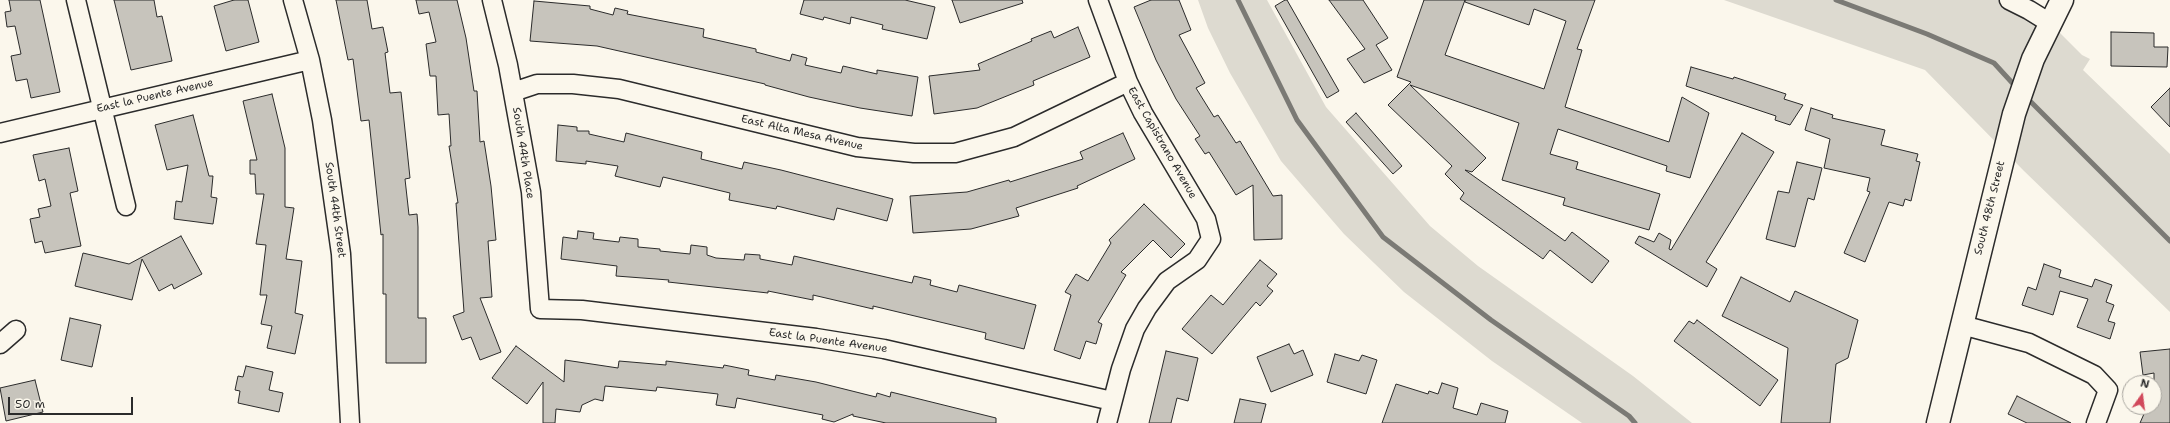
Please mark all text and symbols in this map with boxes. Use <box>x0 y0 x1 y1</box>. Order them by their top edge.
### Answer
street label: East la Puente Avenue <box>95 76 215 116</box>
street label: East Capistrano Avenue <box>1125 85 1199 201</box>
street label: South 44th Place <box>509 106 537 200</box>
street label: East Alta Mesa Avenue <box>740 113 864 153</box>
street label: South 48th Street <box>1972 159 2008 257</box>
street label: South 44th Street <box>322 161 348 259</box>
street label: East la Puente Avenue <box>768 326 888 356</box>
north arrow <box>2122 375 2162 415</box>
text: N <box>2139 376 2151 392</box>
scale bar <box>10 389 135 415</box>
text: 50 m <box>15 396 45 412</box>

